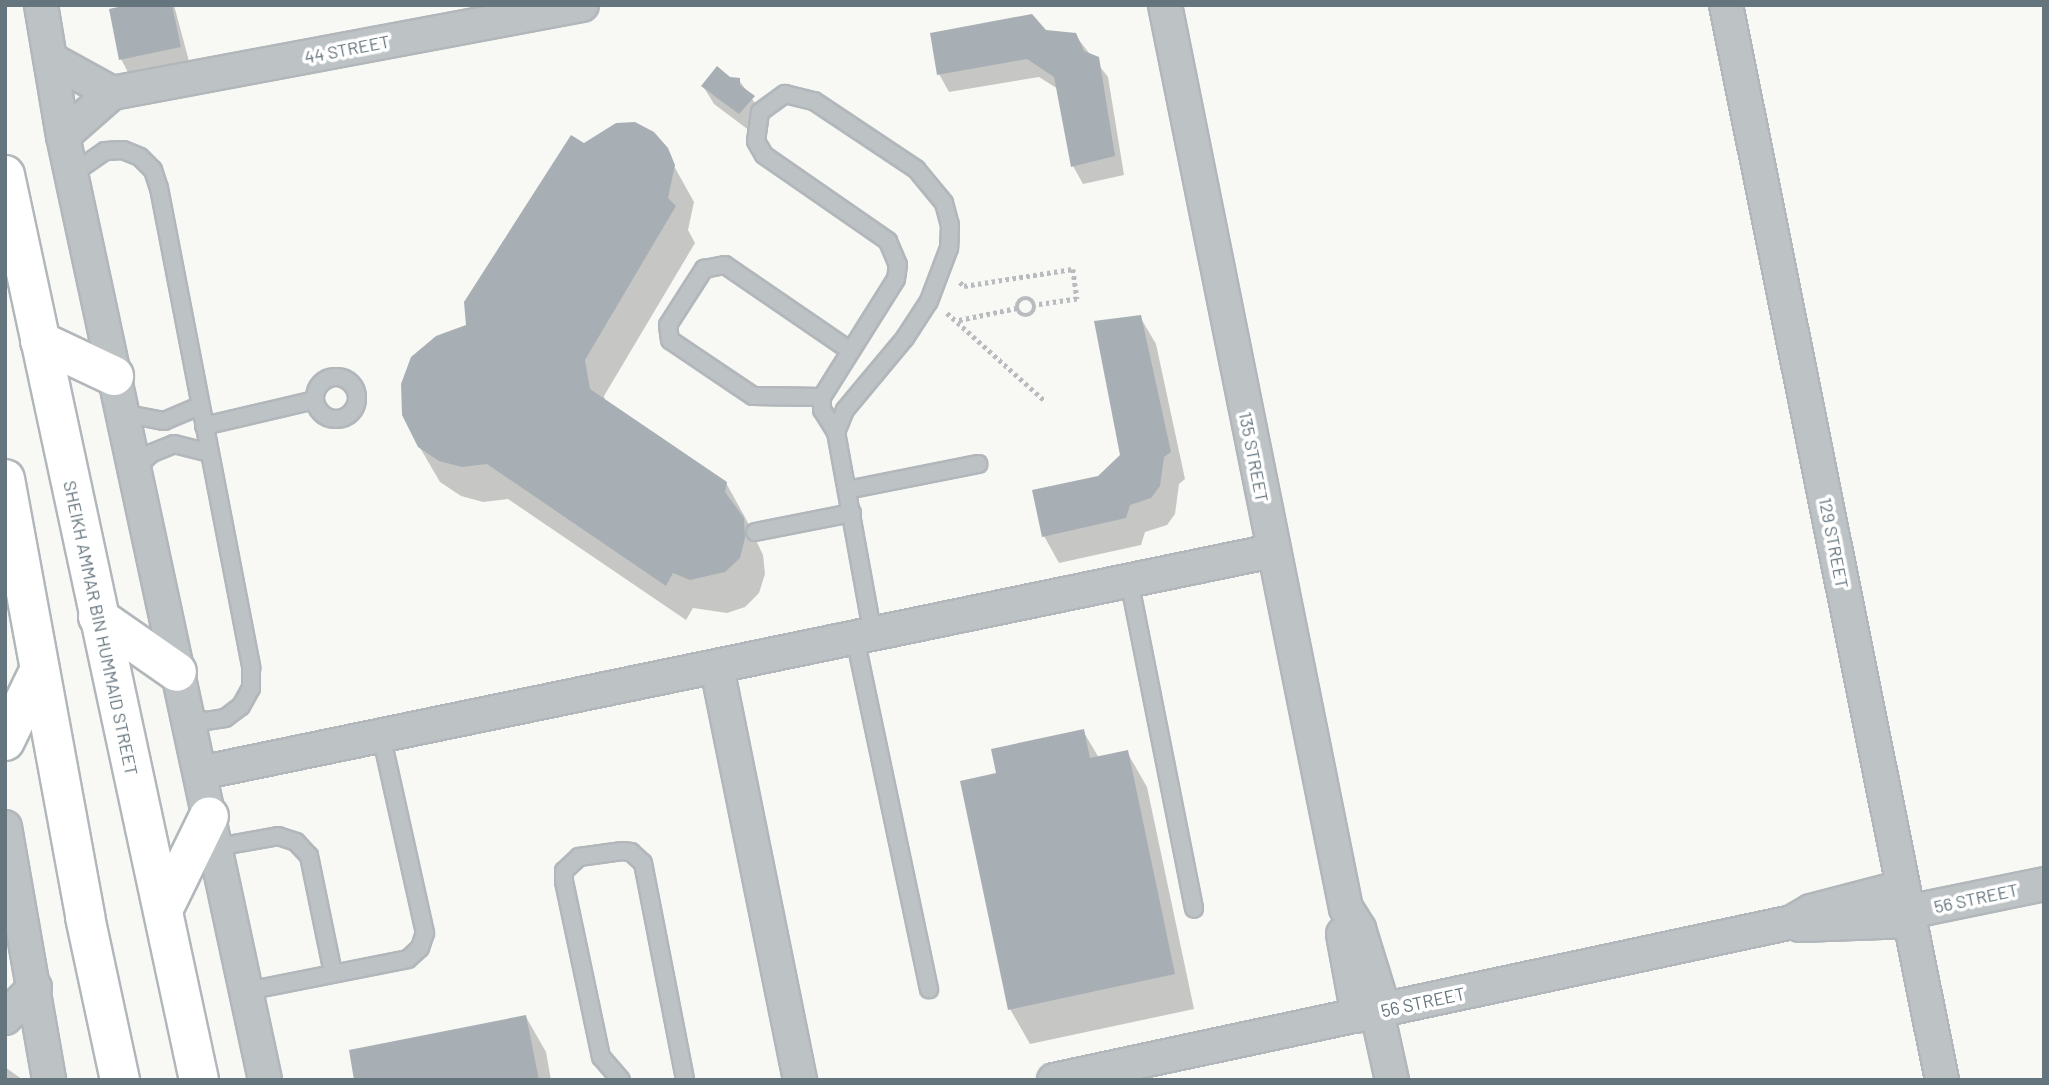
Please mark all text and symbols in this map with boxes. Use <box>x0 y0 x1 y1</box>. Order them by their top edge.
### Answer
street label: 44 STREET <box>302 30 392 68</box>
street label: 135 STREET <box>1235 410 1273 504</box>
street label: SHEIKH AMMAR BIN HUMMAID STREET <box>59 479 143 777</box>
street label: 129 STREET <box>1815 496 1853 590</box>
street label: 56 STREET <box>1932 879 2020 917</box>
street label: 56 STREET <box>1379 983 1467 1021</box>

